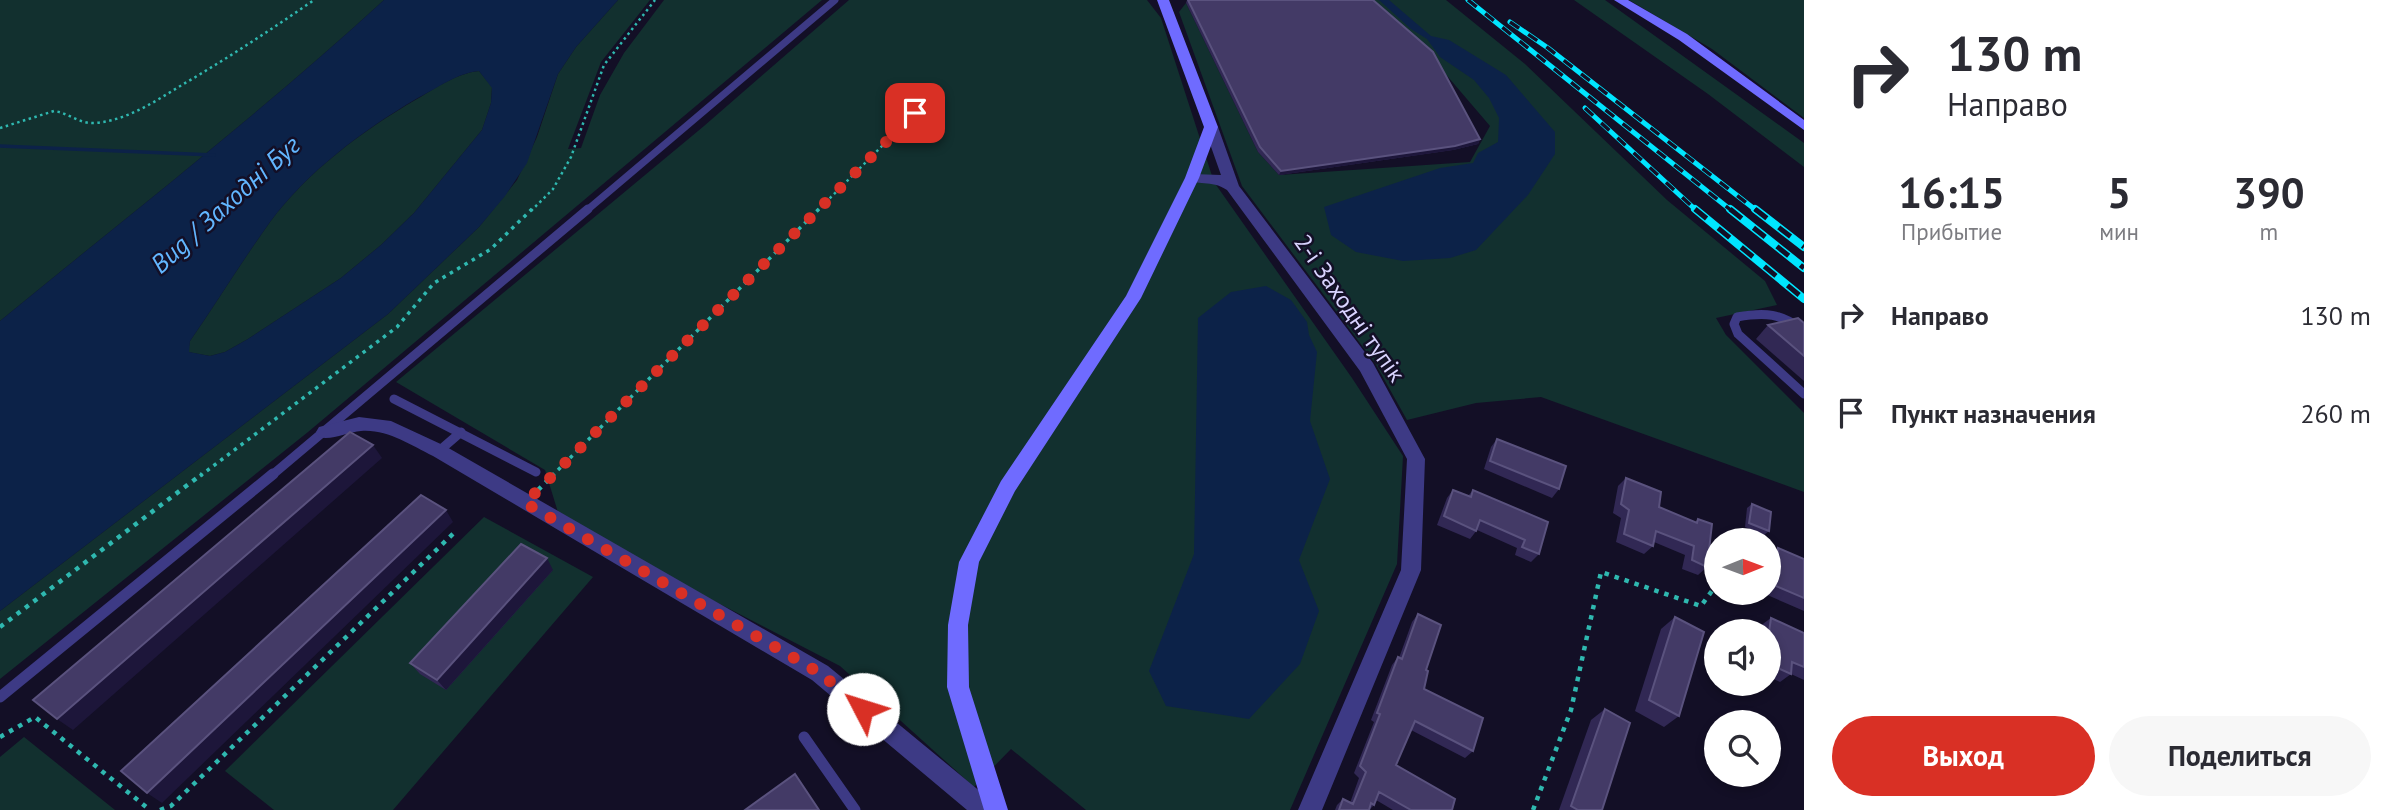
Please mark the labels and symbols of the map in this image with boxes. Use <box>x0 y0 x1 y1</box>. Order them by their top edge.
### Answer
pin <box>885 83 945 143</box>
water label: Bug / Заходні Буг <box>143 128 307 280</box>
street label: 2-і Заходні тупік <box>1287 228 1413 388</box>
north arrow <box>1704 528 1782 606</box>
position arrow <box>826 672 900 746</box>

